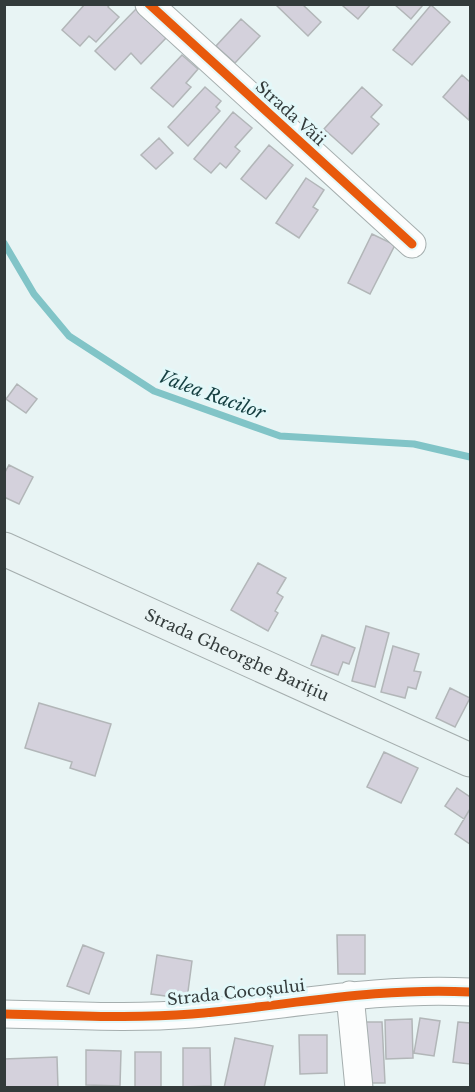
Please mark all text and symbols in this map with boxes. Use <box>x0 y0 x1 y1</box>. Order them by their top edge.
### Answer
street label: Strada Văii <box>252 76 330 150</box>
water label: Valea Racilor <box>156 366 269 425</box>
street label: Strada Gheorghe Barițiu <box>142 604 333 705</box>
street label: Strada Cocoșului <box>166 975 307 1010</box>

